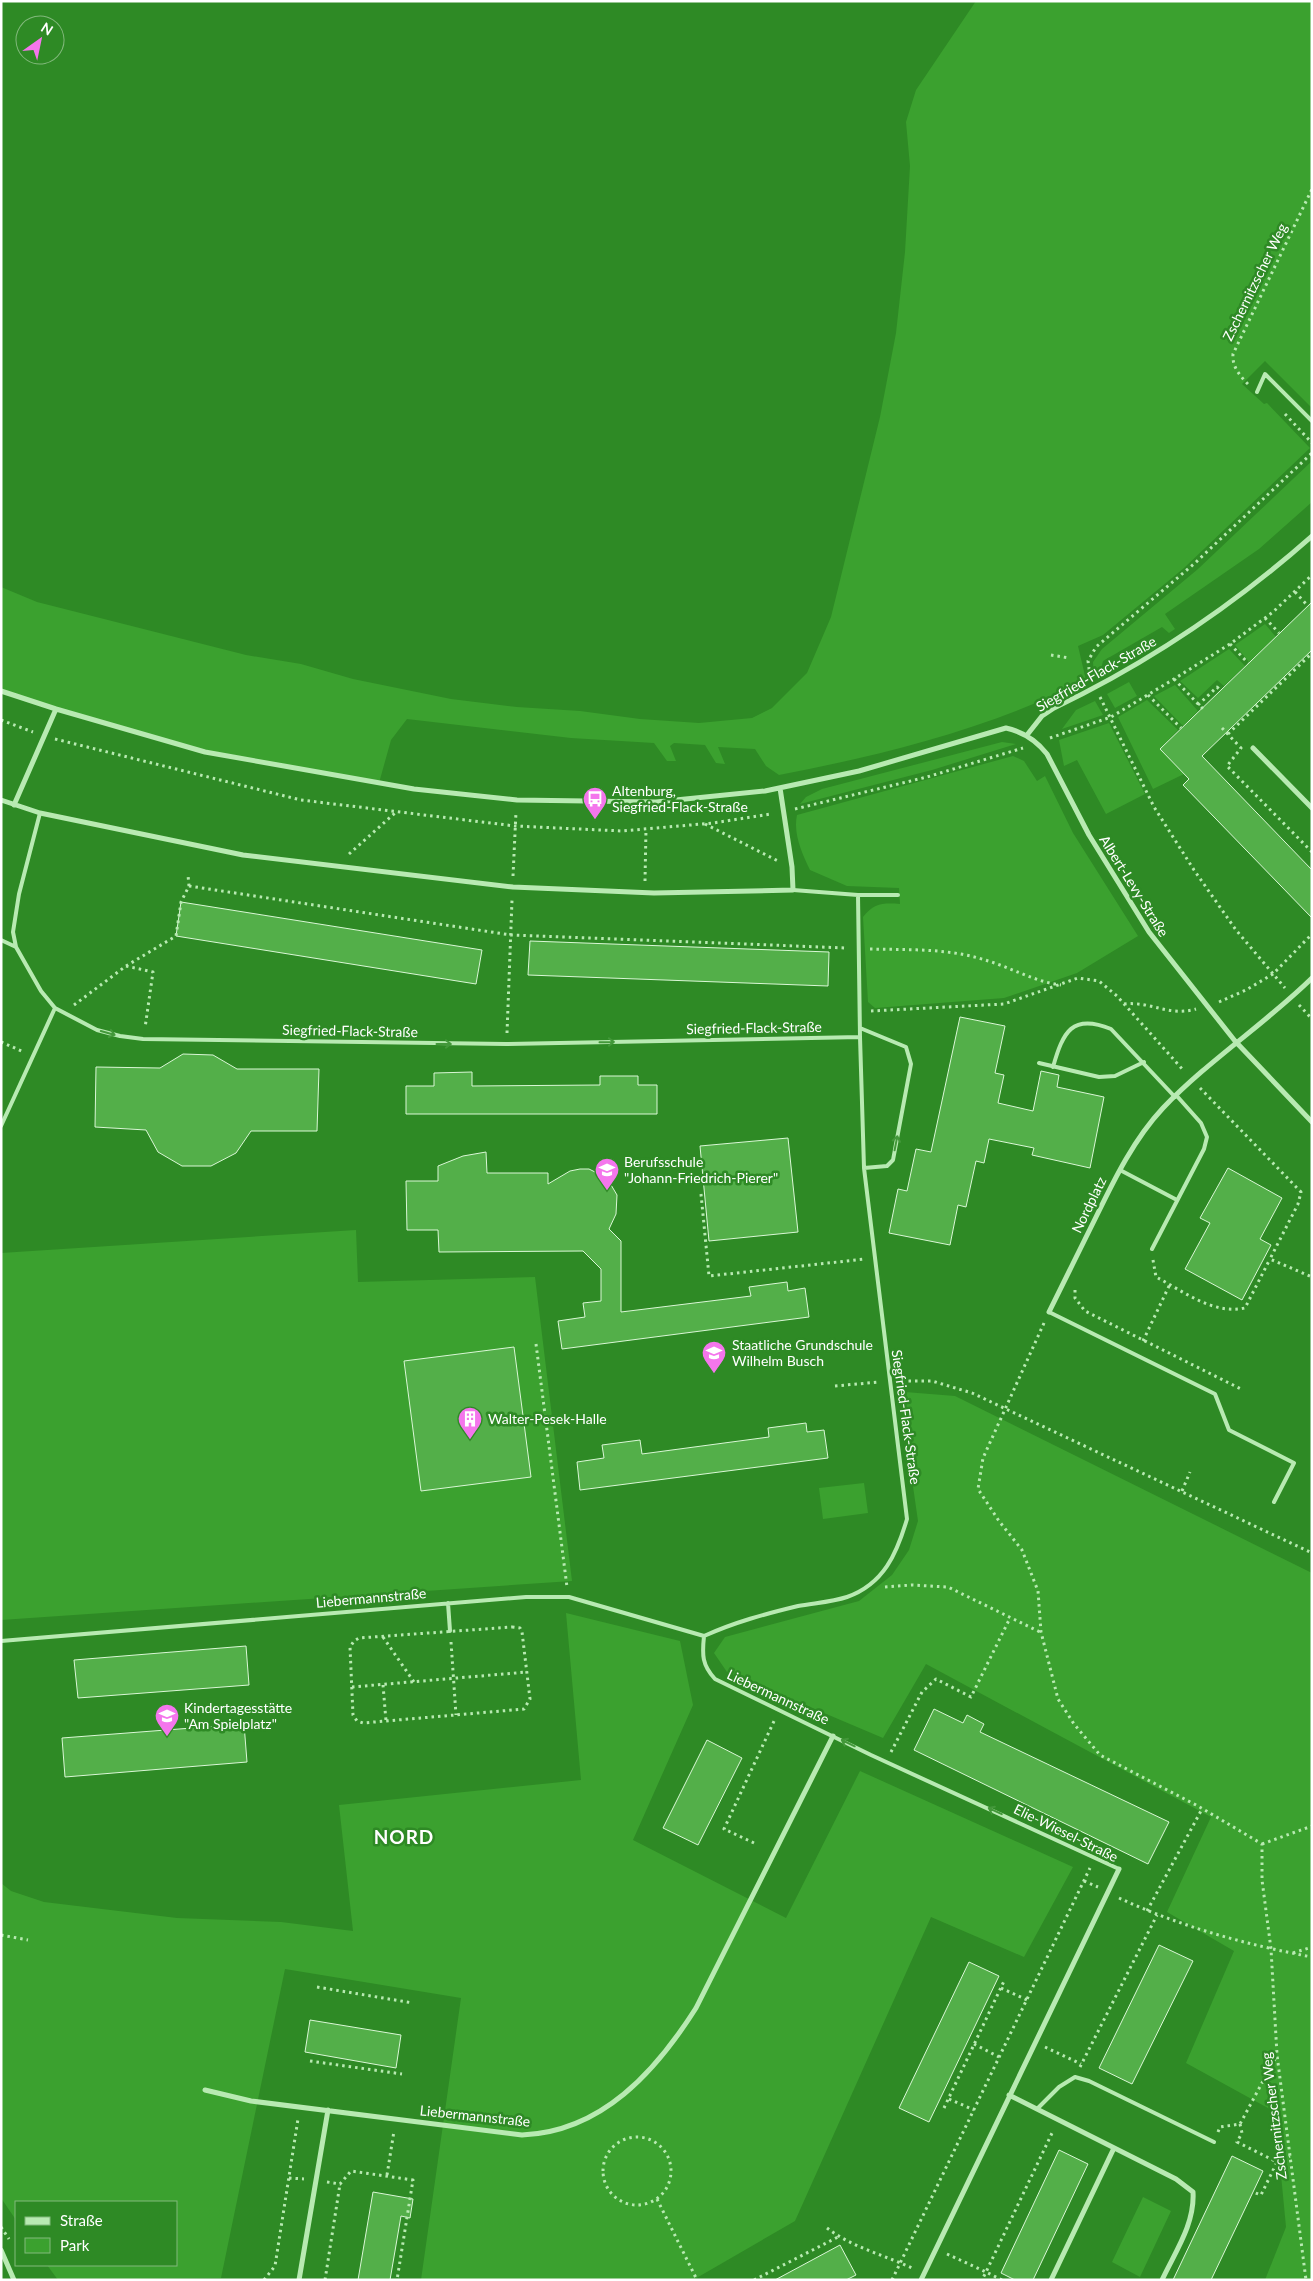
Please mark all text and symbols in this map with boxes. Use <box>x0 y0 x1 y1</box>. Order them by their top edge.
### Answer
north arrow <box>15 15 65 65</box>
text: N <box>38 19 57 39</box>
street label: Zschernitzscher Weg <box>1219 220 1290 343</box>
street label: Siegfried-Flack-Straße <box>1033 632 1159 715</box>
place label: Altenburg, Siegfried-Flack-Straße <box>612 782 748 815</box>
bus stop icon: Altenburg, Siegfried-Flack-Straße <box>582 786 608 820</box>
street label: Albert-Levy-Straße <box>1096 832 1173 940</box>
street label: Siegfried-Flack-Straße <box>686 1018 822 1037</box>
street label: Siegfried-Flack-Straße <box>282 1021 418 1040</box>
one-way arrow <box>99 1028 115 1038</box>
one-way arrow <box>598 1037 615 1047</box>
one-way arrow <box>436 1039 452 1049</box>
one-way arrow <box>892 1136 902 1152</box>
place label: Berufsschule "Johann-Friedrich-Pierer" <box>624 1153 778 1186</box>
school or university icon: Berufsschule "Johann-Friedrich-Pierer" <box>594 1157 620 1191</box>
street label: Nordplatz <box>1068 1174 1109 1236</box>
place label: Staatliche Grundschule Wilhelm Busch <box>732 1336 873 1369</box>
school or university icon: Staatliche Grundschule Wilhelm Busch <box>701 1340 727 1374</box>
street label: Siegfried-Flack-Straße <box>889 1348 924 1485</box>
building icon: Walter-Pesek-Halle <box>457 1406 483 1440</box>
place label: Walter-Pesek-Halle <box>488 1410 607 1427</box>
street label: Liebermannstraße <box>315 1584 427 1611</box>
street label: Liebermannstraße <box>724 1665 832 1728</box>
place label: Kindertagesstätte "Am Spielplatz" <box>184 1699 292 1732</box>
school or university icon: Kindertagesstätte "Am Spielplatz" <box>154 1703 180 1737</box>
one-way arrow <box>841 1738 856 1747</box>
street label: Elie-Wiesel-Straße <box>1011 1800 1121 1865</box>
one-way arrow <box>988 1806 1003 1815</box>
district label: NORD <box>374 1825 434 1848</box>
street label: Zschernitzscher Weg <box>1257 2051 1290 2181</box>
street label: Liebermannstraße <box>419 2101 531 2130</box>
legend <box>15 2201 178 2266</box>
text: Straße <box>60 2211 103 2229</box>
text: Park <box>60 2236 90 2254</box>

